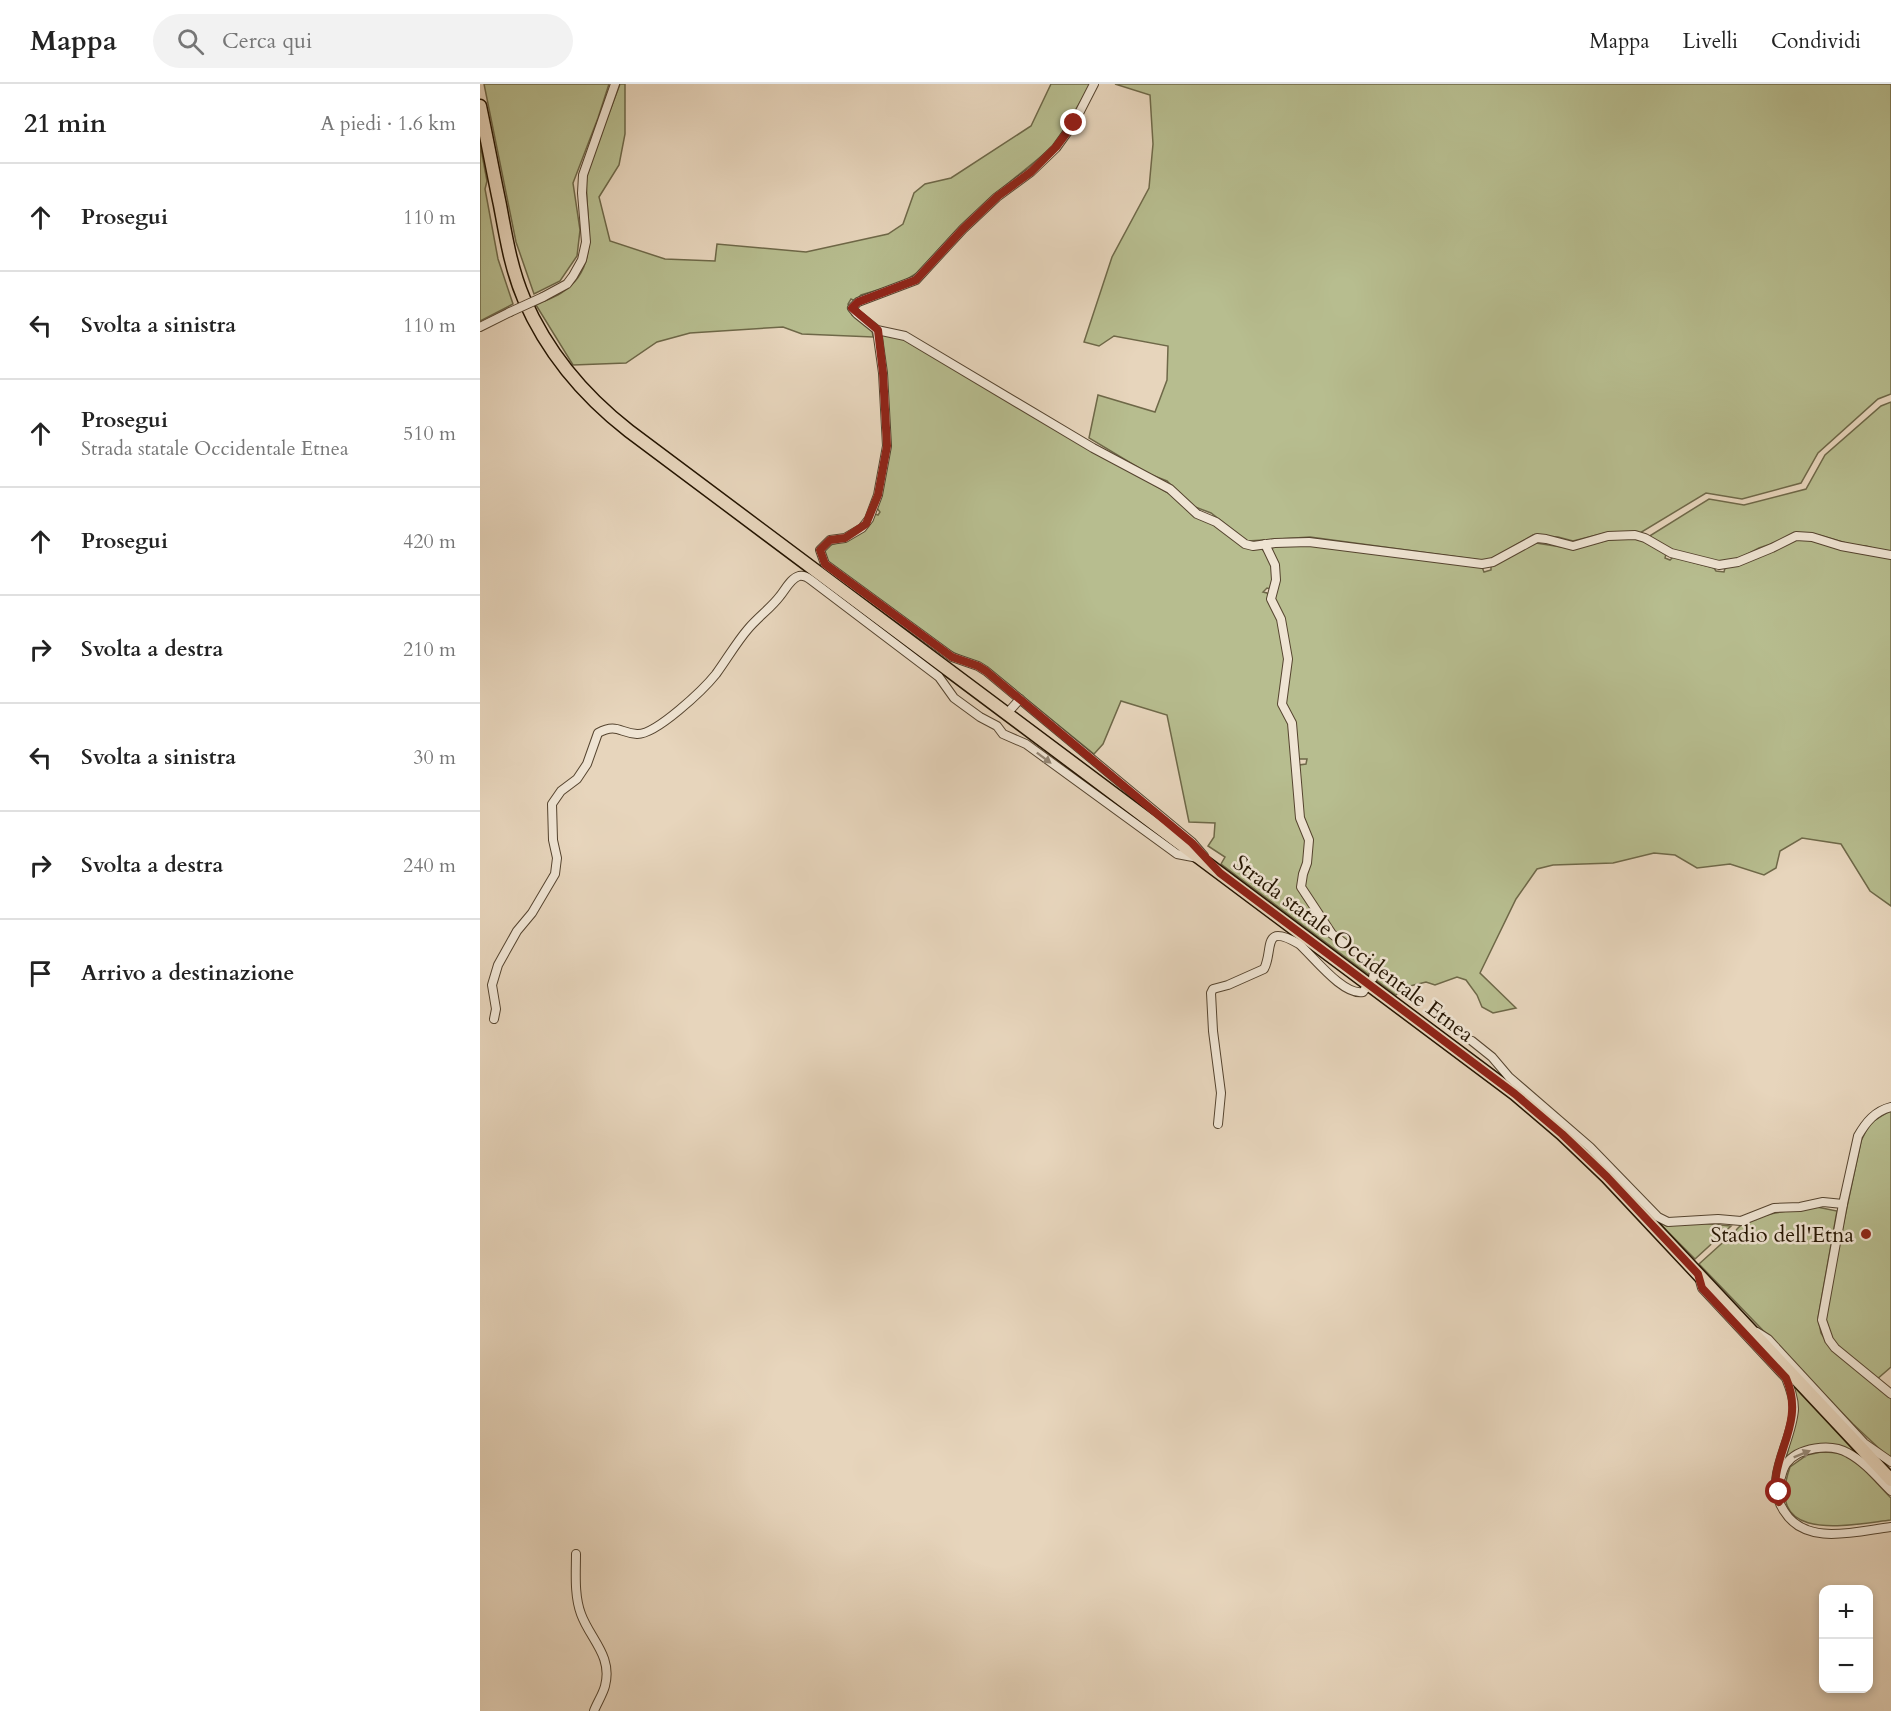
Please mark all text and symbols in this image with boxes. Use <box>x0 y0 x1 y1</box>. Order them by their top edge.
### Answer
search box <box>153 14 573 68</box>
text: Mappa <box>30 22 117 60</box>
icon: search <box>174 25 207 58</box>
text: Cerca qui <box>222 26 312 56</box>
text: Mappa <box>1589 27 1650 56</box>
text: Livelli <box>1683 27 1738 56</box>
text: Condividi <box>1771 27 1861 56</box>
text: 21 min <box>24 106 107 141</box>
route end <box>1060 109 1086 135</box>
text: A piedi · 1.6 km <box>320 110 456 137</box>
icon: ahead <box>24 201 57 234</box>
text: Prosegui <box>81 202 168 232</box>
text: 110 m <box>403 204 456 231</box>
icon: left <box>24 309 57 342</box>
text: Svolta a sinistra <box>81 310 236 340</box>
text: 110 m <box>403 312 456 339</box>
text: Prosegui <box>81 405 168 435</box>
icon: ahead <box>24 417 57 450</box>
text: 510 m <box>403 420 456 447</box>
text: Strada statale Occidentale Etnea <box>81 435 349 462</box>
icon: ahead <box>24 525 57 558</box>
text: Prosegui <box>81 526 168 556</box>
text: 420 m <box>403 528 456 555</box>
icon: right <box>24 633 57 666</box>
text: Svolta a destra <box>81 634 223 664</box>
text: 210 m <box>403 636 456 663</box>
icon: left <box>24 741 57 774</box>
text: Svolta a sinistra <box>81 742 236 772</box>
text: 30 m <box>413 744 456 771</box>
one-way arrow <box>1037 752 1052 764</box>
street label: Strada statale Occidentale Etnea <box>1227 848 1480 1050</box>
icon: right <box>24 849 57 882</box>
text: Svolta a destra <box>81 850 223 880</box>
text: 240 m <box>403 852 456 879</box>
icon: arrive <box>24 957 57 990</box>
text: Arrivo a destinazione <box>81 958 294 988</box>
place label: Stadio dell'Etna <box>1710 1220 1854 1250</box>
marker: Stadio dell'Etna <box>1859 1227 1873 1241</box>
one-way arrow <box>1793 1449 1811 1459</box>
route start <box>1765 1478 1791 1504</box>
map controls <box>1819 1585 1873 1693</box>
button: + <box>1819 1585 1873 1639</box>
button: − <box>1819 1639 1873 1693</box>

